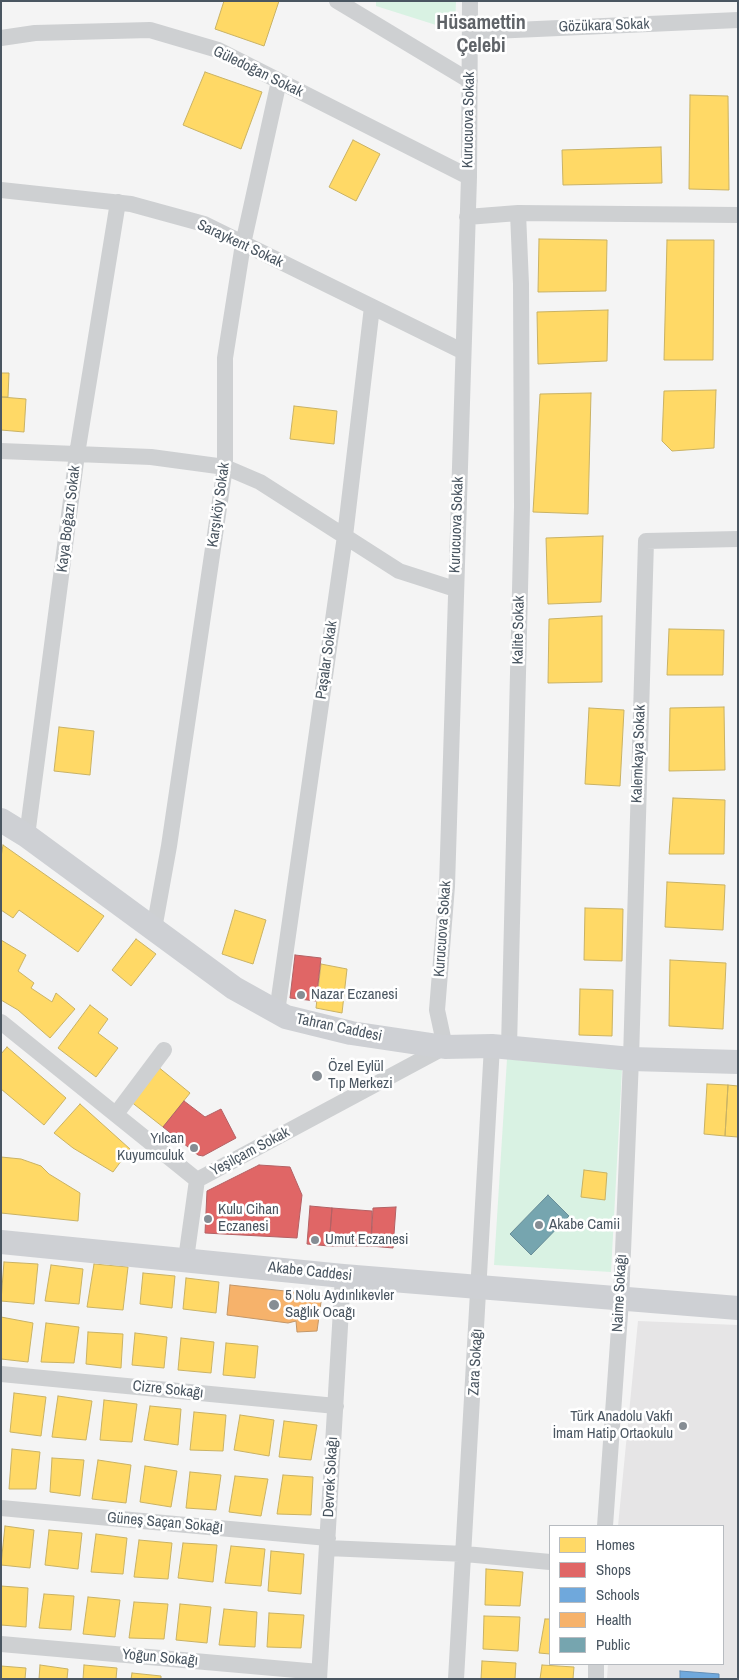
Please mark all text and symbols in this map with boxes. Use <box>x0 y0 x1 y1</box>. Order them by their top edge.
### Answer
district label: Hüsamettin Çelebi <box>436 12 526 59</box>
street label: Gözükara Sokak <box>558 15 650 37</box>
street label: Güledoğan Sokak <box>210 42 306 102</box>
street label: Kurucuova Sokak <box>459 72 479 168</box>
street label: Saraykent Sokak <box>194 216 286 272</box>
street label: Karşıköy Sokak <box>204 461 234 549</box>
street label: Kaya Boğazı Sokak <box>54 465 84 573</box>
street label: Kurucuova Sokak <box>446 477 468 573</box>
street label: Kalite Sokak <box>509 595 529 665</box>
street label: Paşalar Sokak <box>313 619 341 701</box>
street label: Kalemkaya Sokak <box>628 704 650 804</box>
street label: Kurucuova Sokak <box>431 880 455 978</box>
place label: Nazar Eczanesi <box>311 986 398 1004</box>
marker: Nazar Eczanesi <box>295 989 307 1001</box>
street label: Tahran Caddesi <box>295 1010 383 1046</box>
place label: Özel Eylül Tıp Merkezi <box>328 1058 393 1093</box>
marker: Özel Eylül Tıp Merkezi <box>310 1069 324 1083</box>
street label: Yeşilçam Sokak <box>207 1124 293 1180</box>
place label: Yılcan Kuyumculuk <box>117 1130 184 1165</box>
marker: Yılcan Kuyumculuk <box>188 1142 200 1154</box>
place label: Kulu Cihan Eczanesi <box>218 1201 279 1236</box>
marker: Kulu Cihan Eczanesi <box>202 1213 214 1225</box>
place label: Akabe Camii <box>549 1216 620 1234</box>
marker: Akabe Camii <box>533 1219 545 1231</box>
place label: Umut Eczanesi <box>325 1231 408 1249</box>
marker: Umut Eczanesi <box>309 1234 321 1246</box>
street label: Naime Sokağı <box>609 1254 631 1332</box>
street label: Akabe Caddesi <box>267 1259 353 1285</box>
place label: 5 Nolu Aydınlıkevler Sağlık Ocağı <box>285 1287 394 1322</box>
marker: 5 Nolu Aydınlıkevler Sağlık Ocağı <box>267 1298 281 1312</box>
street label: Zara Sokağı <box>465 1328 487 1396</box>
street label: Cizre Sokağı <box>132 1377 204 1403</box>
place label: Türk Anadolu Vakfı İmam Hatip Ortaokulu <box>553 1408 673 1443</box>
marker: Türk Anadolu Vakfı İmam Hatip Ortaokulu <box>677 1420 689 1432</box>
street label: Devrek Sokağı <box>320 1436 342 1518</box>
street label: Güneş Saçan Sokağı <box>106 1509 224 1537</box>
legend <box>549 1525 724 1665</box>
text: Homes <box>596 1534 635 1555</box>
text: Shops <box>596 1559 631 1580</box>
text: Schools <box>596 1584 640 1605</box>
text: Health <box>596 1609 632 1630</box>
text: Public <box>596 1634 630 1655</box>
street label: Yoğun Sokağı <box>121 1646 199 1670</box>

